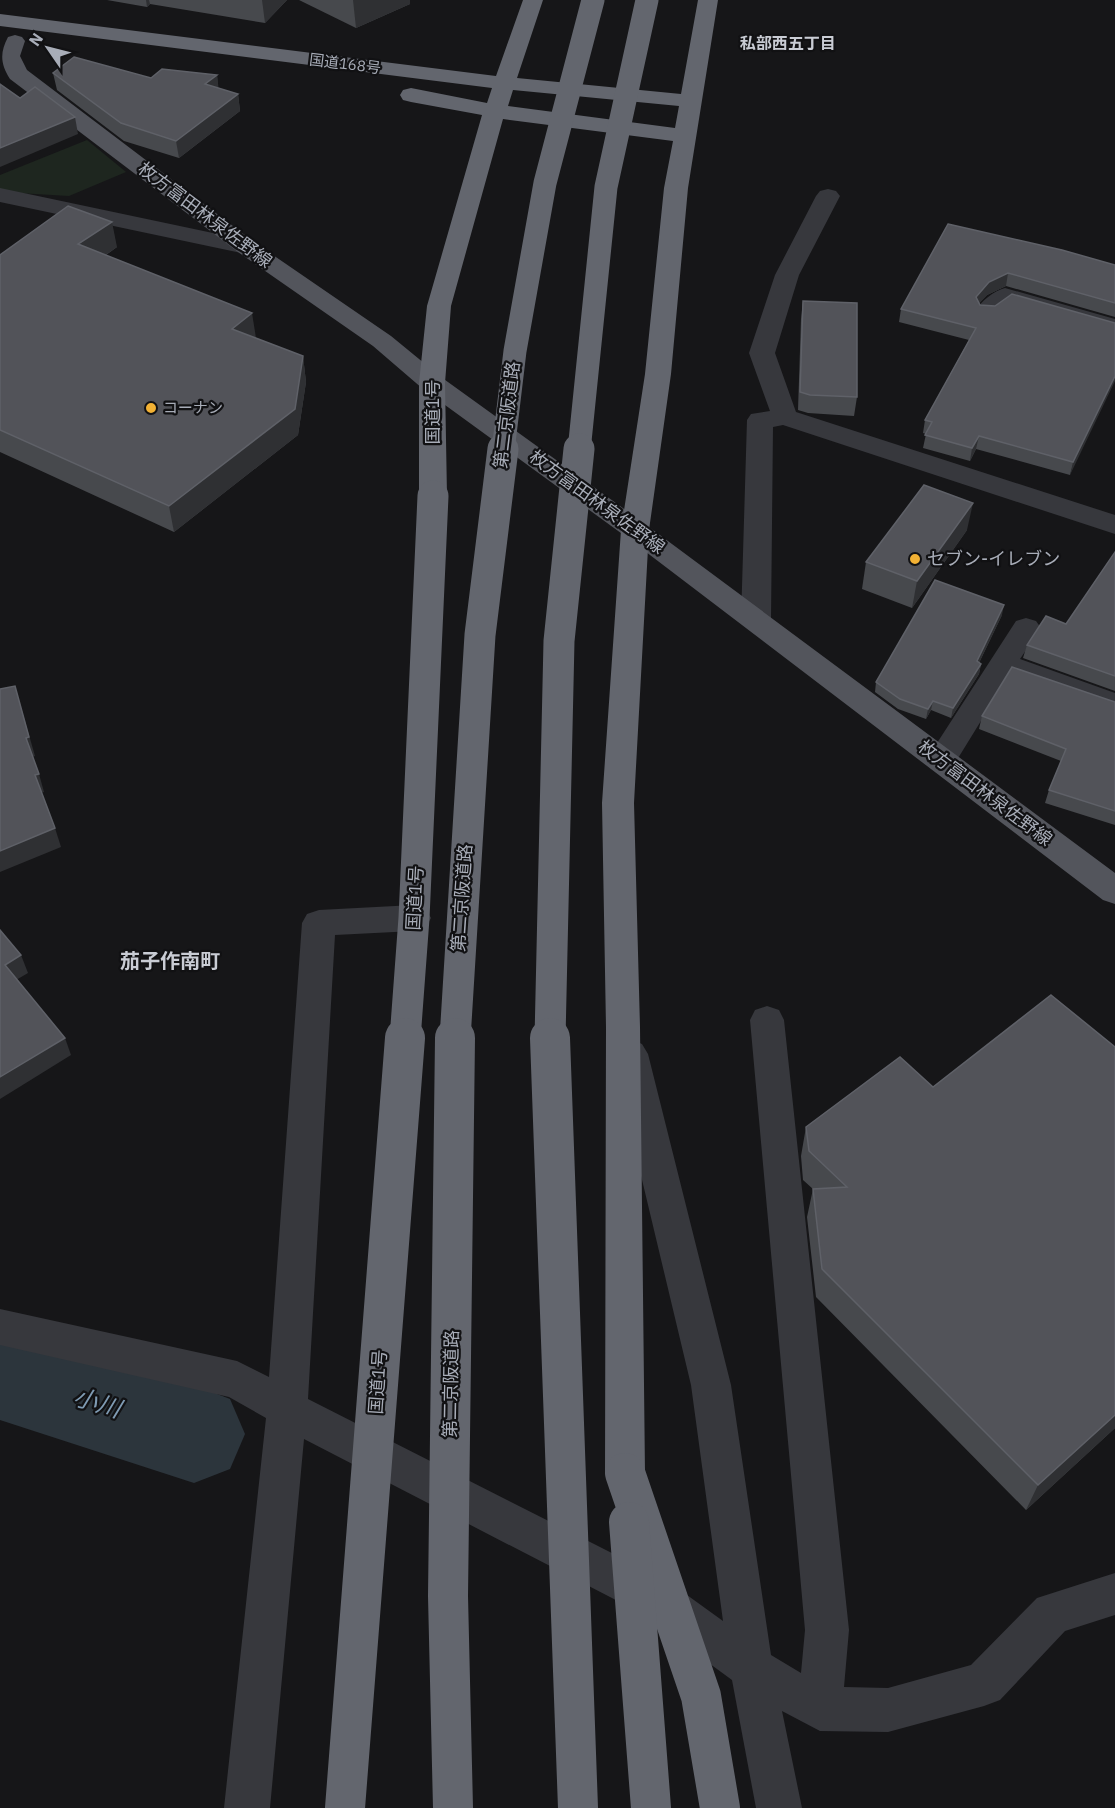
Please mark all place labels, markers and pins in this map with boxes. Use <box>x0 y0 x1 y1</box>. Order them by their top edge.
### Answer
place label: コーナン <box>163 398 223 417</box>
marker: コーナン <box>144 401 158 415</box>
place label: セブン-イレブン <box>927 547 1060 570</box>
marker: セブン-イレブン <box>908 552 922 566</box>

